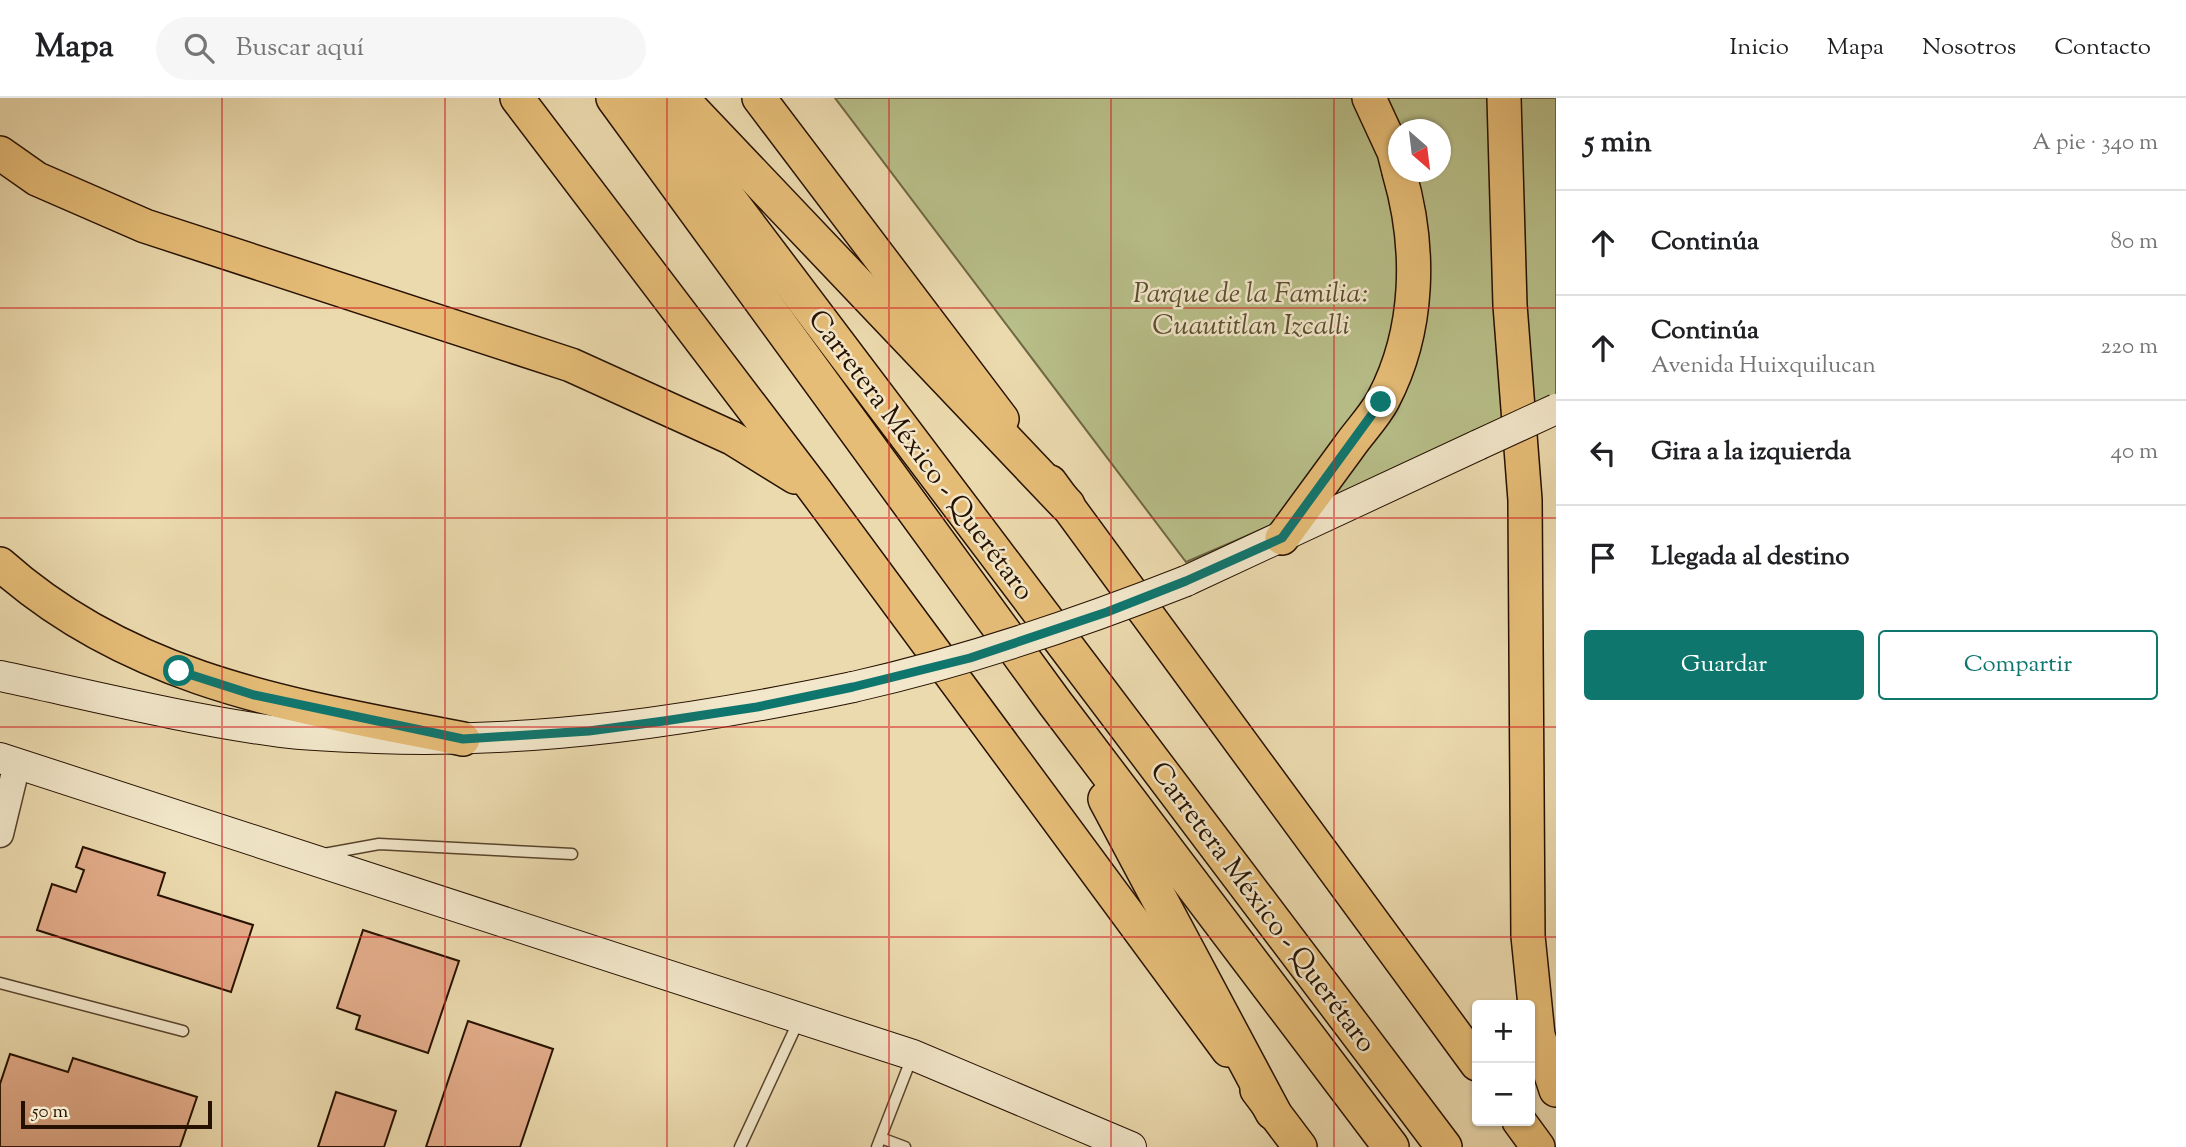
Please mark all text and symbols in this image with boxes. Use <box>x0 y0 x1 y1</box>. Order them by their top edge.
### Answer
search box <box>156 17 646 80</box>
text: Mapa <box>35 24 114 72</box>
icon: search <box>180 29 218 67</box>
text: Buscar aquí <box>236 30 364 67</box>
text: Inicio <box>1729 31 1789 65</box>
text: Mapa <box>1827 31 1884 65</box>
text: Nosotros <box>1922 31 2016 65</box>
text: Contacto <box>2054 31 2151 65</box>
north arrow <box>1388 119 1451 182</box>
text: 5 min <box>1584 122 1652 165</box>
text: A pie · 340 m <box>2032 127 2158 160</box>
icon: ahead <box>1584 224 1622 262</box>
text: Continúa <box>1651 224 1759 261</box>
text: 80 m <box>2110 226 2158 259</box>
park label: Parque de la Familia: Cuautitlan Izcalli <box>1133 275 1369 347</box>
street label: Carretera México - Querétaro <box>797 302 1043 610</box>
text: Continúa <box>1651 313 1759 350</box>
icon: ahead <box>1584 329 1622 367</box>
text: 220 m <box>2100 331 2158 364</box>
text: Avenida Huixquilucan <box>1651 350 1876 383</box>
route end <box>1365 386 1396 417</box>
icon: left <box>1584 434 1622 472</box>
text: Gira a la izquierda <box>1651 434 1851 471</box>
text: 40 m <box>2111 436 2158 469</box>
icon: arrive <box>1584 539 1622 577</box>
text: Llegada al destino <box>1651 539 1849 576</box>
button: Guardar <box>1584 630 1864 700</box>
button: Compartir <box>1878 630 2158 700</box>
route start <box>163 655 194 686</box>
street label: Carretera México - Querétaro <box>1139 754 1385 1062</box>
map controls <box>1472 1000 1535 1126</box>
button: + <box>1472 1000 1535 1063</box>
button: − <box>1472 1063 1535 1126</box>
scale bar <box>21 1098 212 1130</box>
text: 50 m <box>32 1099 68 1126</box>

